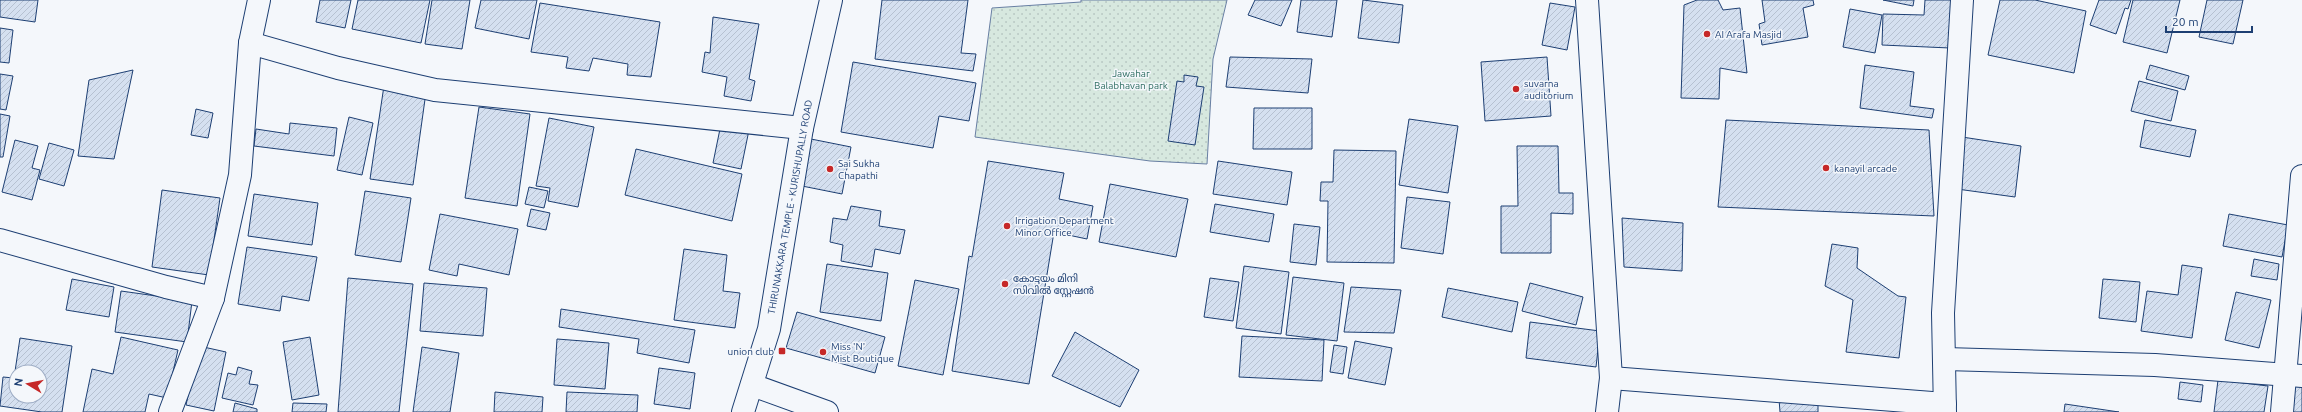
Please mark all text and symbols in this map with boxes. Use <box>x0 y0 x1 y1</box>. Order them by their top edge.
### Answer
scale bar <box>2166 8 2252 34</box>
text: 20 m <box>2172 15 2199 28</box>
marker: AI Arafa Masjid <box>1702 29 1712 39</box>
place label: AI Arafa Masjid <box>1715 29 1782 40</box>
park label: Jawahar Balabhavan park <box>1094 68 1168 91</box>
place label: suvarna auditorium <box>1524 78 1573 101</box>
marker: suvarna auditorium <box>1511 84 1521 94</box>
street label: THIRUNAKKARA TEMPLE - KURISHUPALLY ROAD <box>766 99 814 315</box>
place label: Sai Sukha Chapathi <box>838 158 880 181</box>
marker: kanayil arcade <box>1821 163 1831 173</box>
place label: kanayil arcade <box>1834 163 1897 174</box>
marker: Sai Sukha Chapathi <box>825 164 835 174</box>
place label: Irrigation Department Minor Office <box>1015 215 1114 238</box>
marker: Irrigation Department Minor Office <box>1002 221 1012 231</box>
place label: കോട്ടയം മിനി സിവിൽ സ്റ്റേഷൻ <box>1013 273 1094 298</box>
marker: കോട്ടയം മിനി സിവിൽ സ്റ്റേഷൻ <box>1000 279 1010 289</box>
place label: Miss 'N' Mist Boutique <box>831 341 894 364</box>
place label: union club <box>727 346 774 357</box>
marker: union club <box>777 346 787 356</box>
marker: Miss 'N' Mist Boutique <box>818 347 828 357</box>
north arrow <box>8 364 48 404</box>
text: N <box>12 377 25 387</box>

